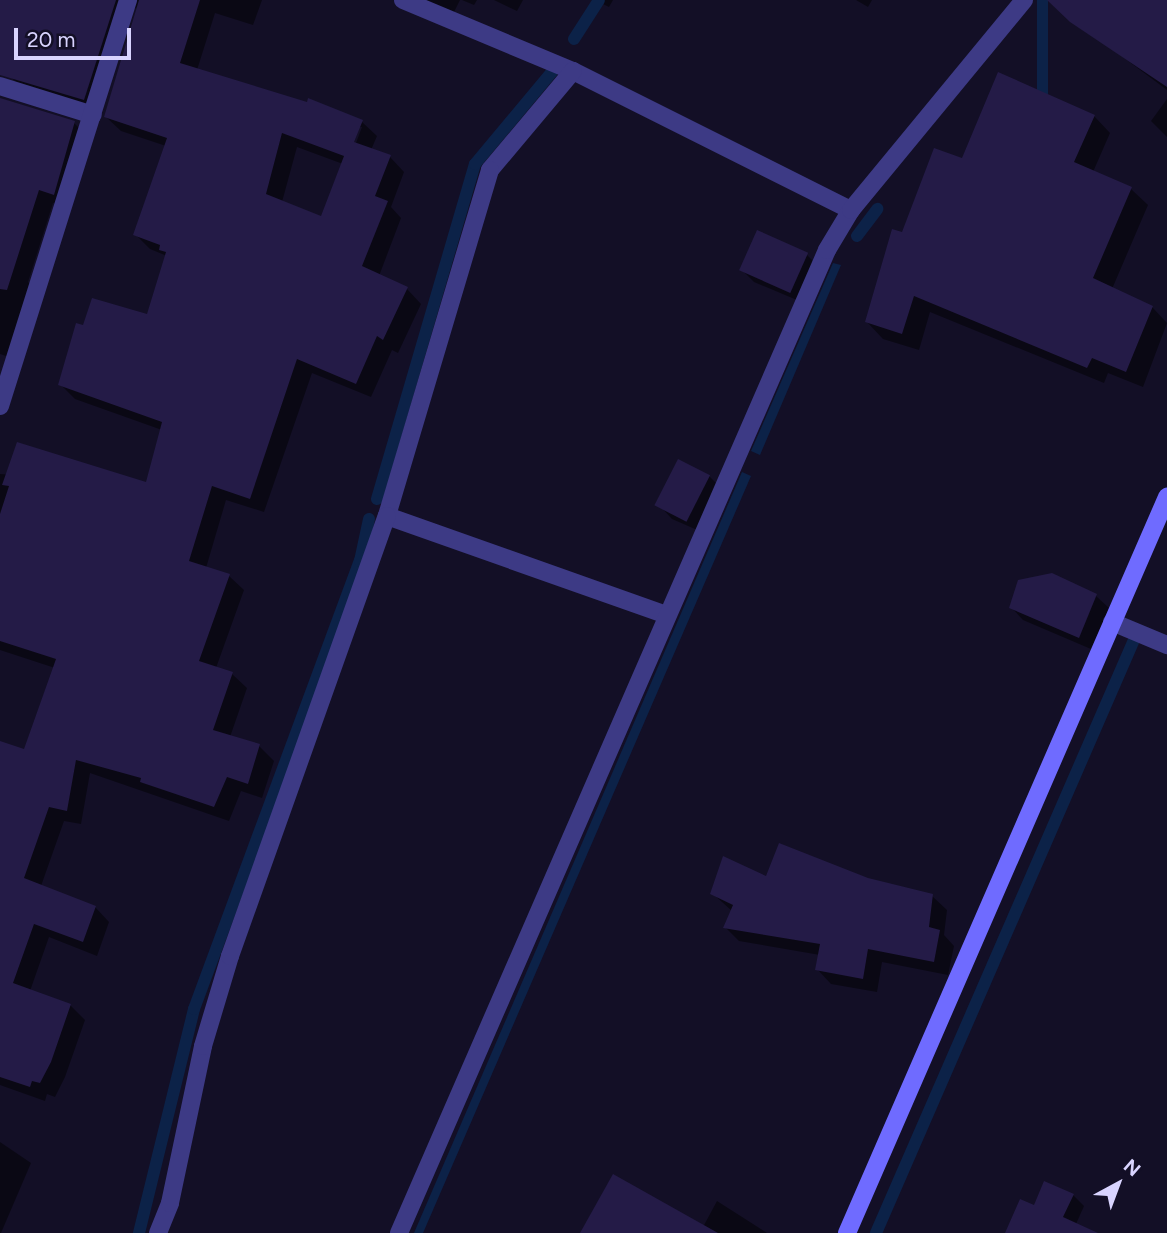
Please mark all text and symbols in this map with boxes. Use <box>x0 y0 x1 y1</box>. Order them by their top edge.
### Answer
scale bar <box>18 14 135 58</box>
text: 20 m <box>27 27 75 52</box>
north arrow <box>1083 1149 1153 1219</box>
text: N <box>1119 1154 1145 1181</box>

